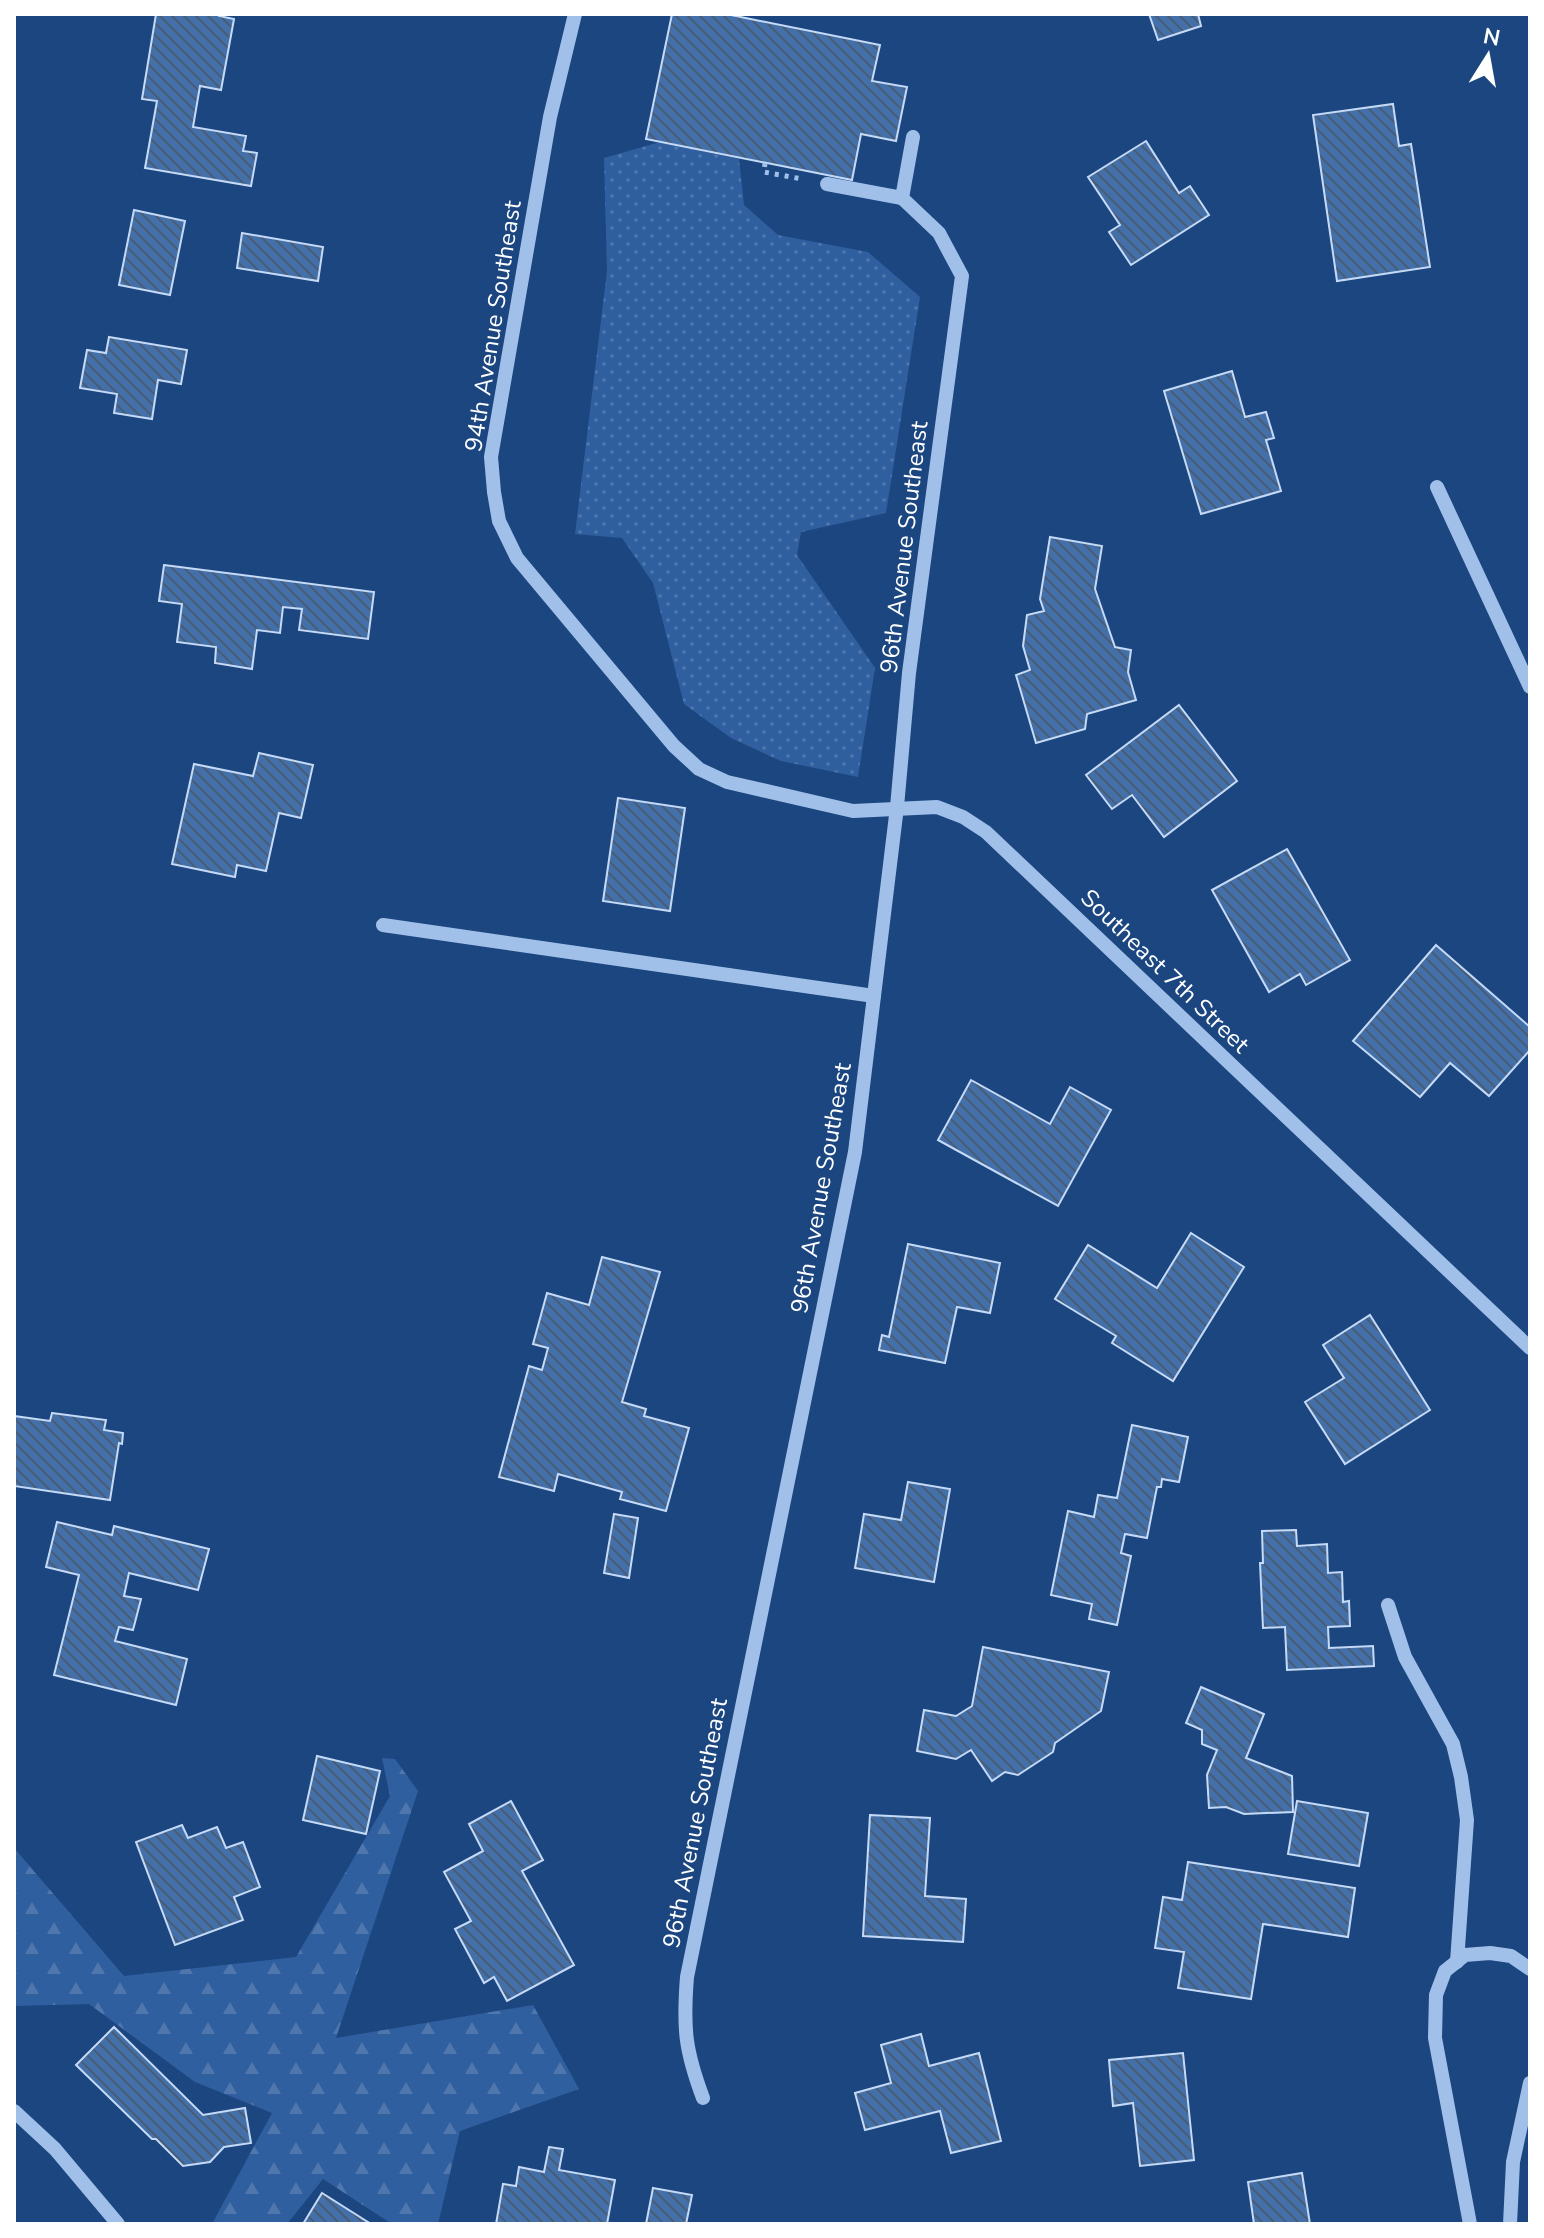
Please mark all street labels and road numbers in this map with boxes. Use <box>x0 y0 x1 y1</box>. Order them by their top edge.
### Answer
street label: 94th Avenue Southeast <box>457 198 529 454</box>
street label: 96th Avenue Southeast <box>873 419 935 675</box>
street label: Southeast 7th Street <box>1074 882 1257 1060</box>
street label: 96th Avenue Southeast <box>783 1060 859 1316</box>
street label: 96th Avenue Southeast <box>655 1695 735 1951</box>

